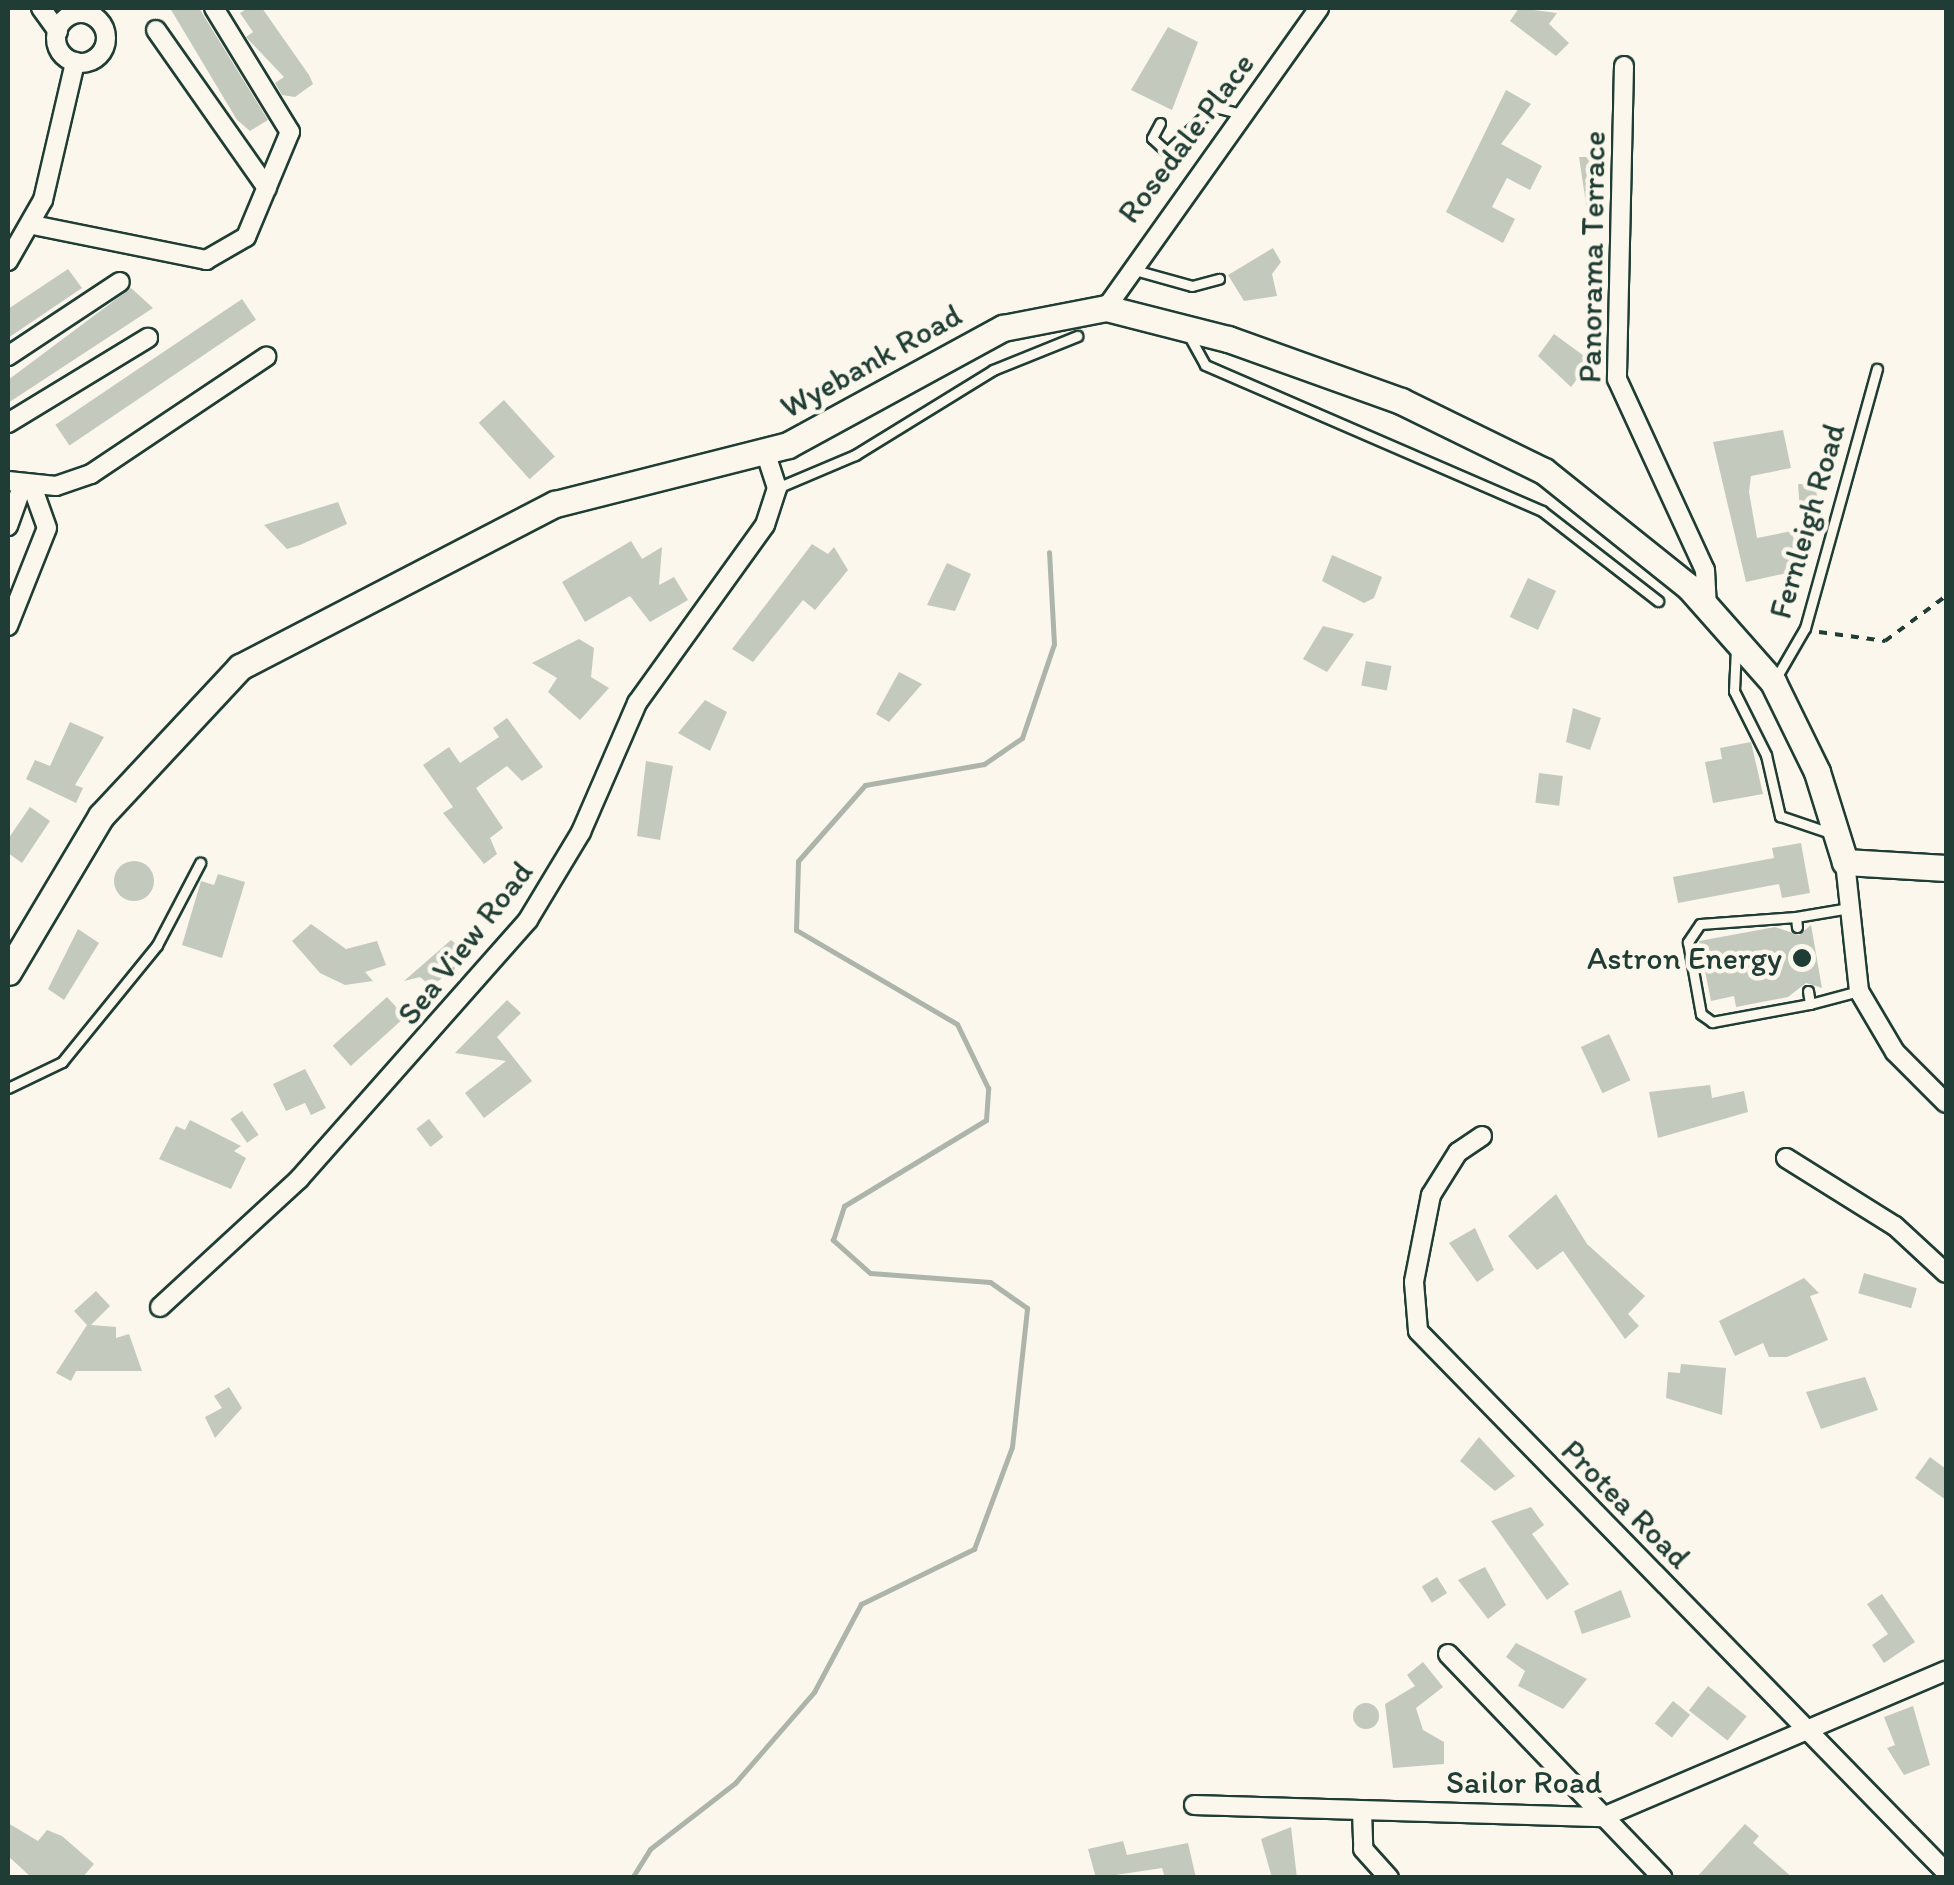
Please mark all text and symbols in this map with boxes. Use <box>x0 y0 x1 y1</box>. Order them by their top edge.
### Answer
street label: Rosedale Place <box>1109 45 1263 231</box>
street label: Panorama Terrace <box>1571 132 1613 382</box>
street label: Wyebank Road <box>774 296 968 426</box>
street label: Fernleigh Road <box>1761 419 1853 623</box>
street label: Sea View Road <box>389 854 541 1032</box>
place label: Astron Energy <box>1587 939 1782 977</box>
marker: Astron Energy <box>1791 947 1813 969</box>
street label: Protea Road <box>1553 1431 1699 1577</box>
street label: Sailor Road <box>1446 1763 1602 1801</box>

